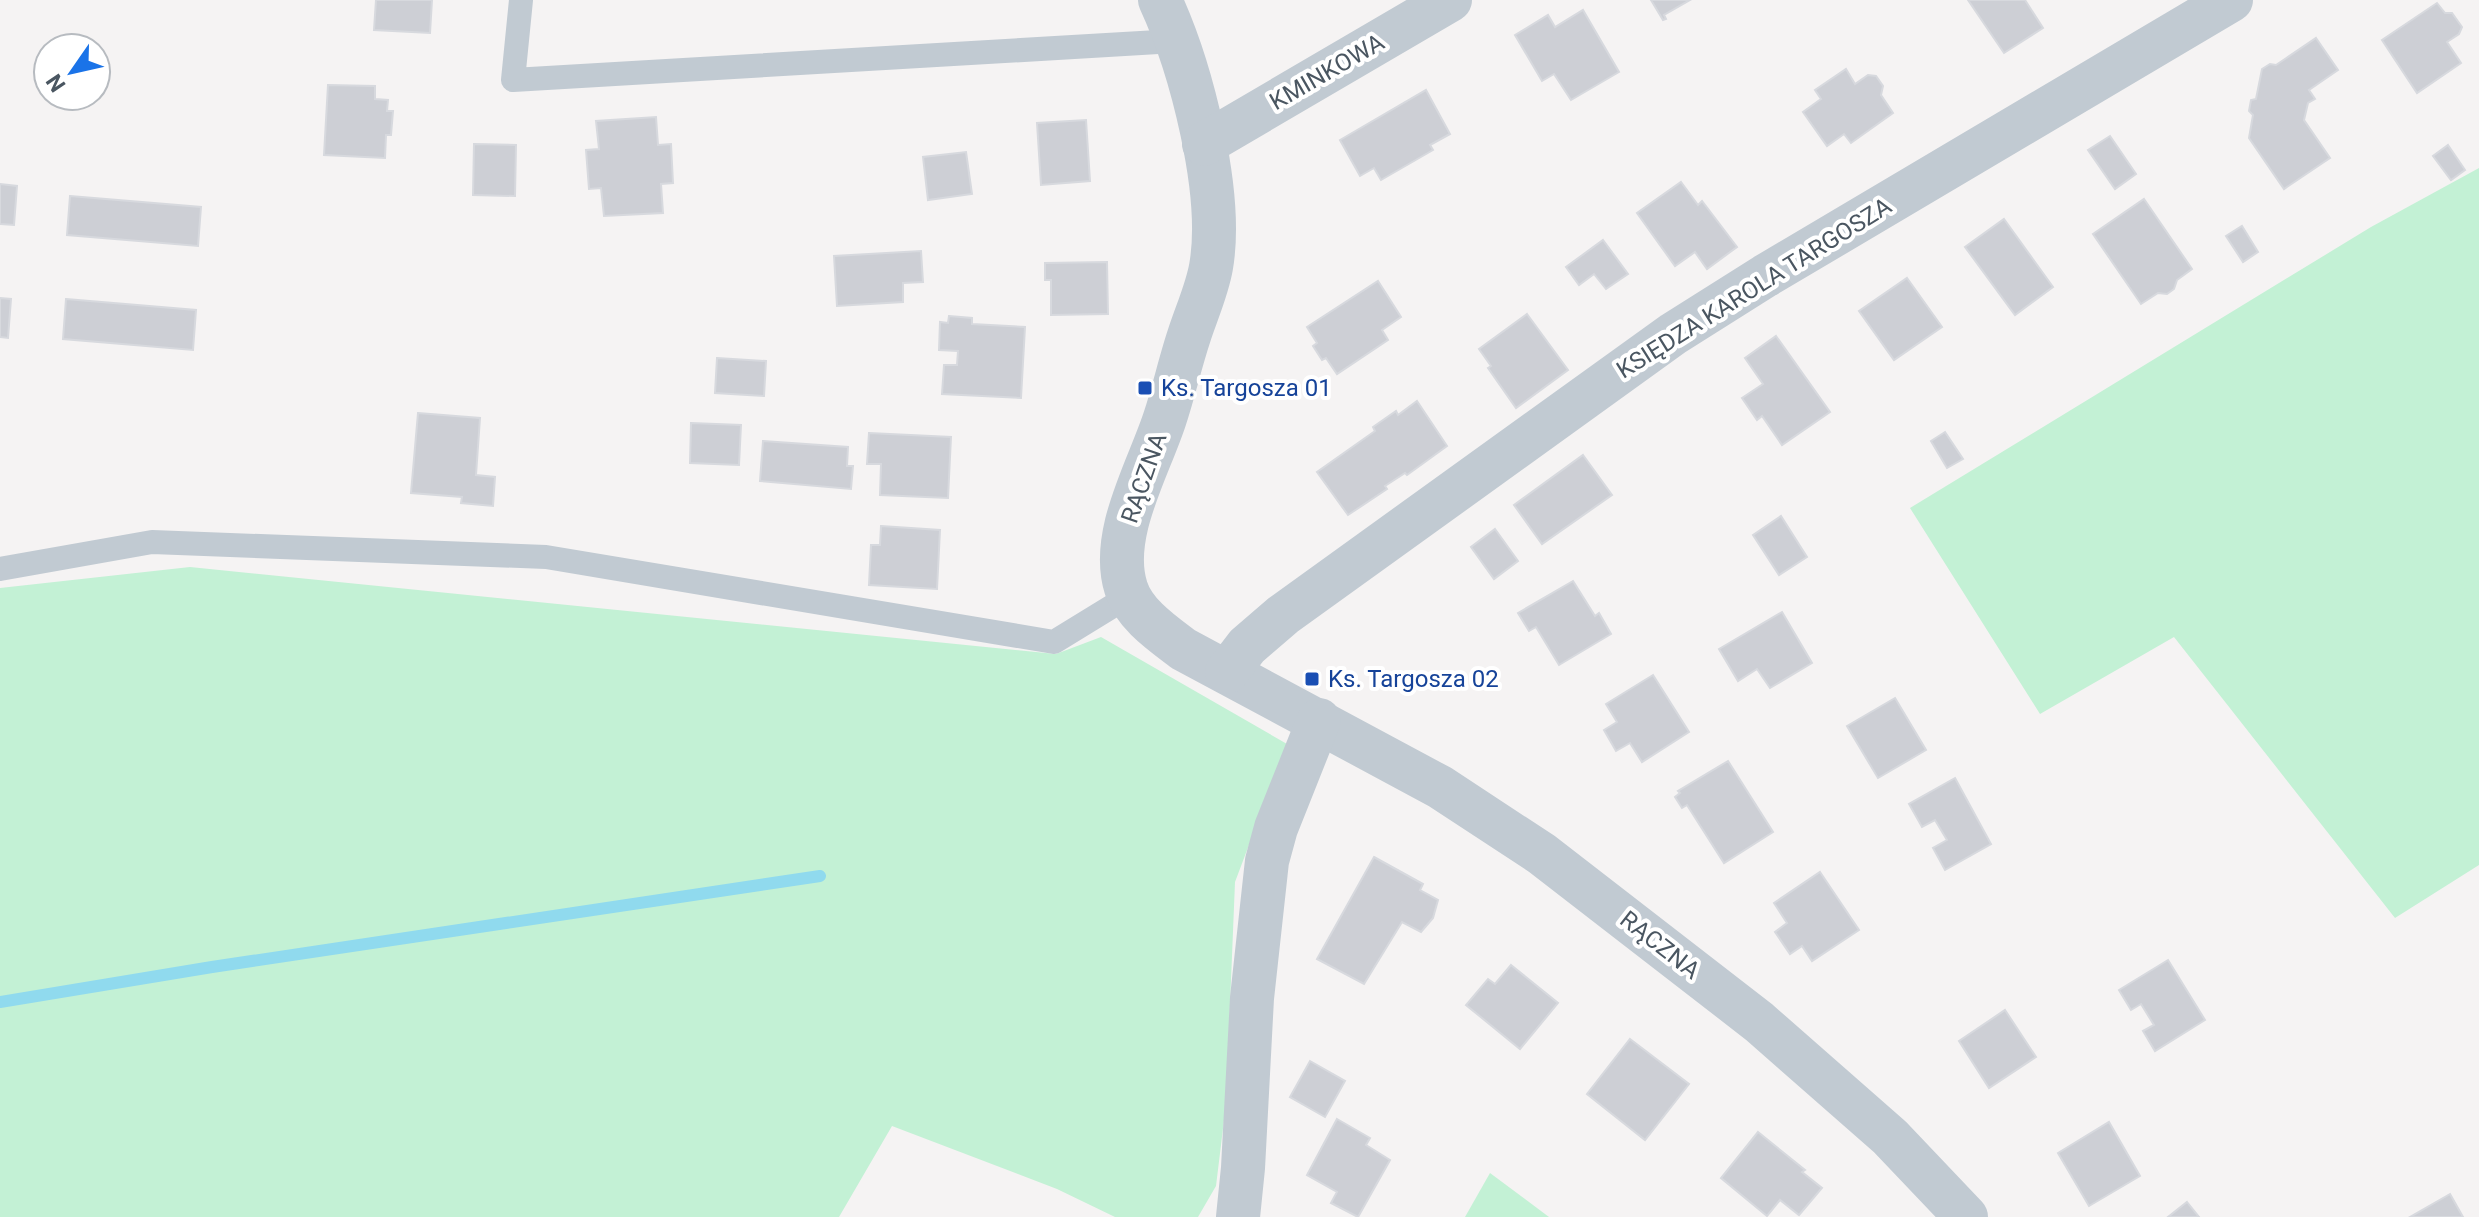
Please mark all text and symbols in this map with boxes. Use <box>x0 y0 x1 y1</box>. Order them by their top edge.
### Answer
street label: KMINKOWA <box>1265 28 1389 116</box>
north arrow <box>32 32 112 112</box>
text: N <box>41 69 71 96</box>
street label: KSIĘDZA KAROLA TARGOSZA <box>1612 192 1897 384</box>
place label: Ks. Targosza 01 <box>1161 374 1332 402</box>
marker: Ks. Targosza 01 <box>1136 379 1154 397</box>
street label: RĄCZNA <box>1116 429 1173 527</box>
place label: Ks. Targosza 02 <box>1328 665 1499 693</box>
marker: Ks. Targosza 02 <box>1303 670 1321 688</box>
street label: RĄCZNA <box>1615 905 1706 985</box>

